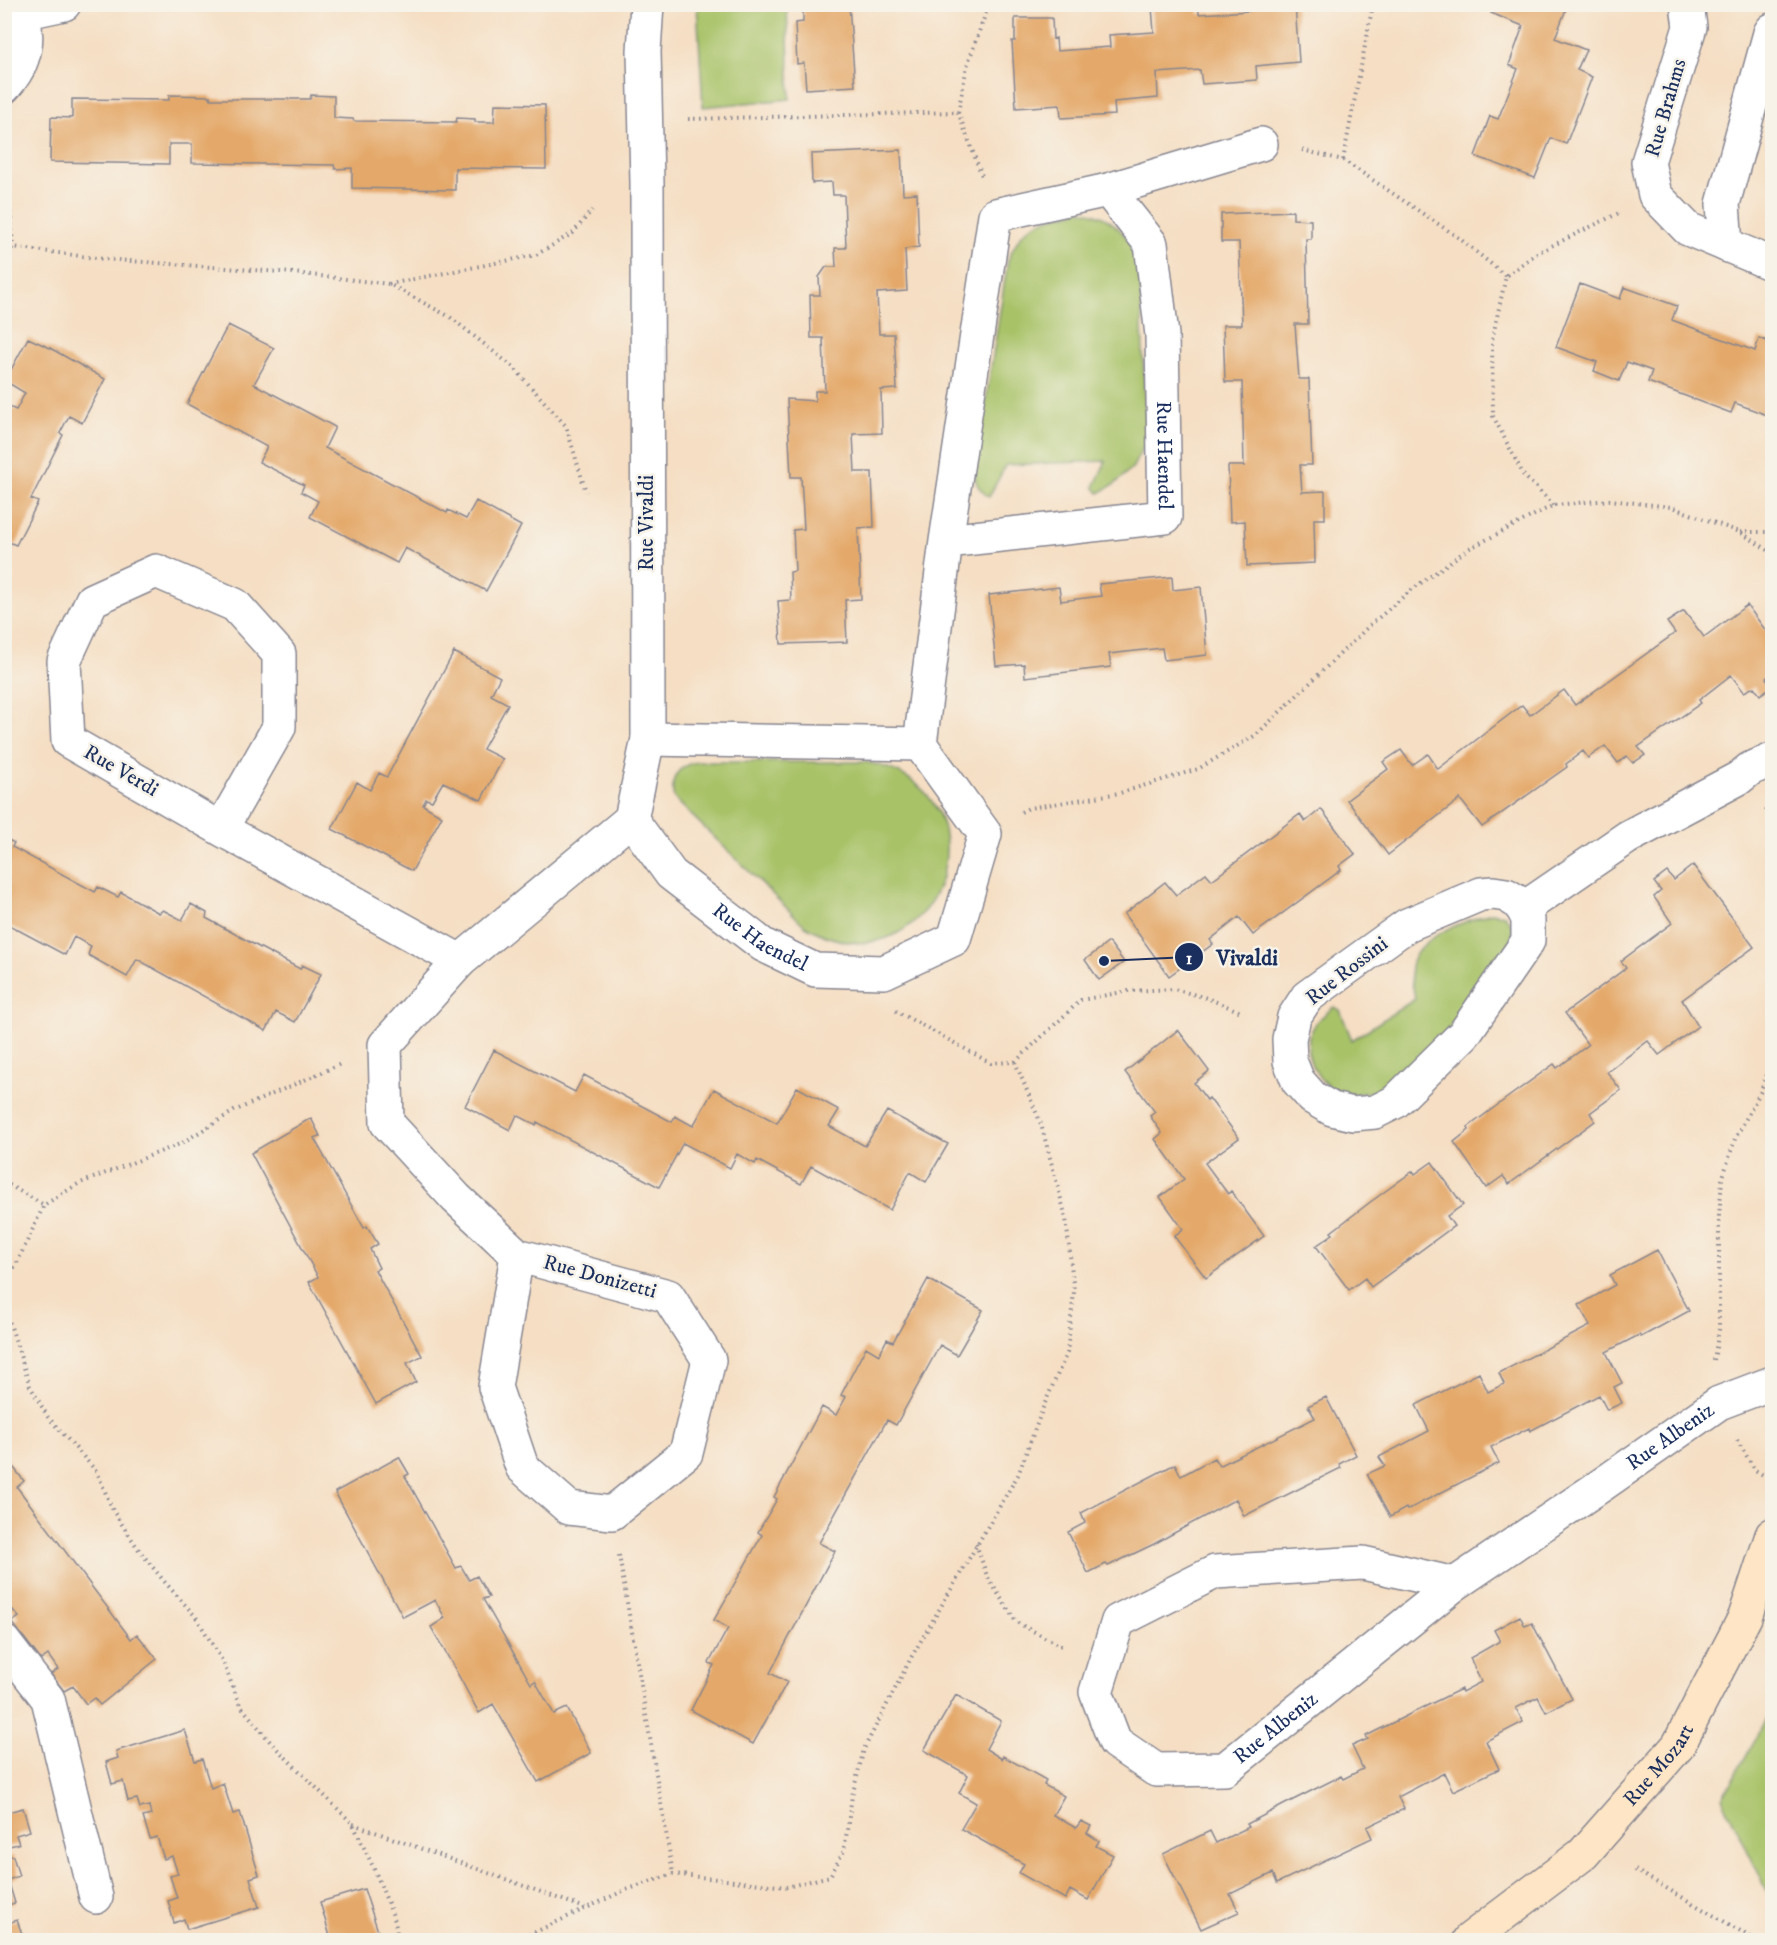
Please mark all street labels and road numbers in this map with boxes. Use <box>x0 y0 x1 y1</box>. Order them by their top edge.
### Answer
street label: Rue Brahms <box>1640 56 1692 160</box>
street label: Rue Haendel <box>1150 401 1178 511</box>
street label: Rue Vivaldi <box>634 475 660 571</box>
street label: Rue Verdi <box>79 739 163 803</box>
street label: Rue Haendel <box>707 898 813 978</box>
street label: Rue Rossini <box>1301 931 1393 1011</box>
street label: Rue Donizetti <box>541 1249 659 1305</box>
street label: Rue Albeniz <box>1622 1397 1719 1476</box>
street label: Rue Albeniz <box>1228 1686 1323 1770</box>
street label: Rue Mozart <box>1618 1719 1700 1812</box>

